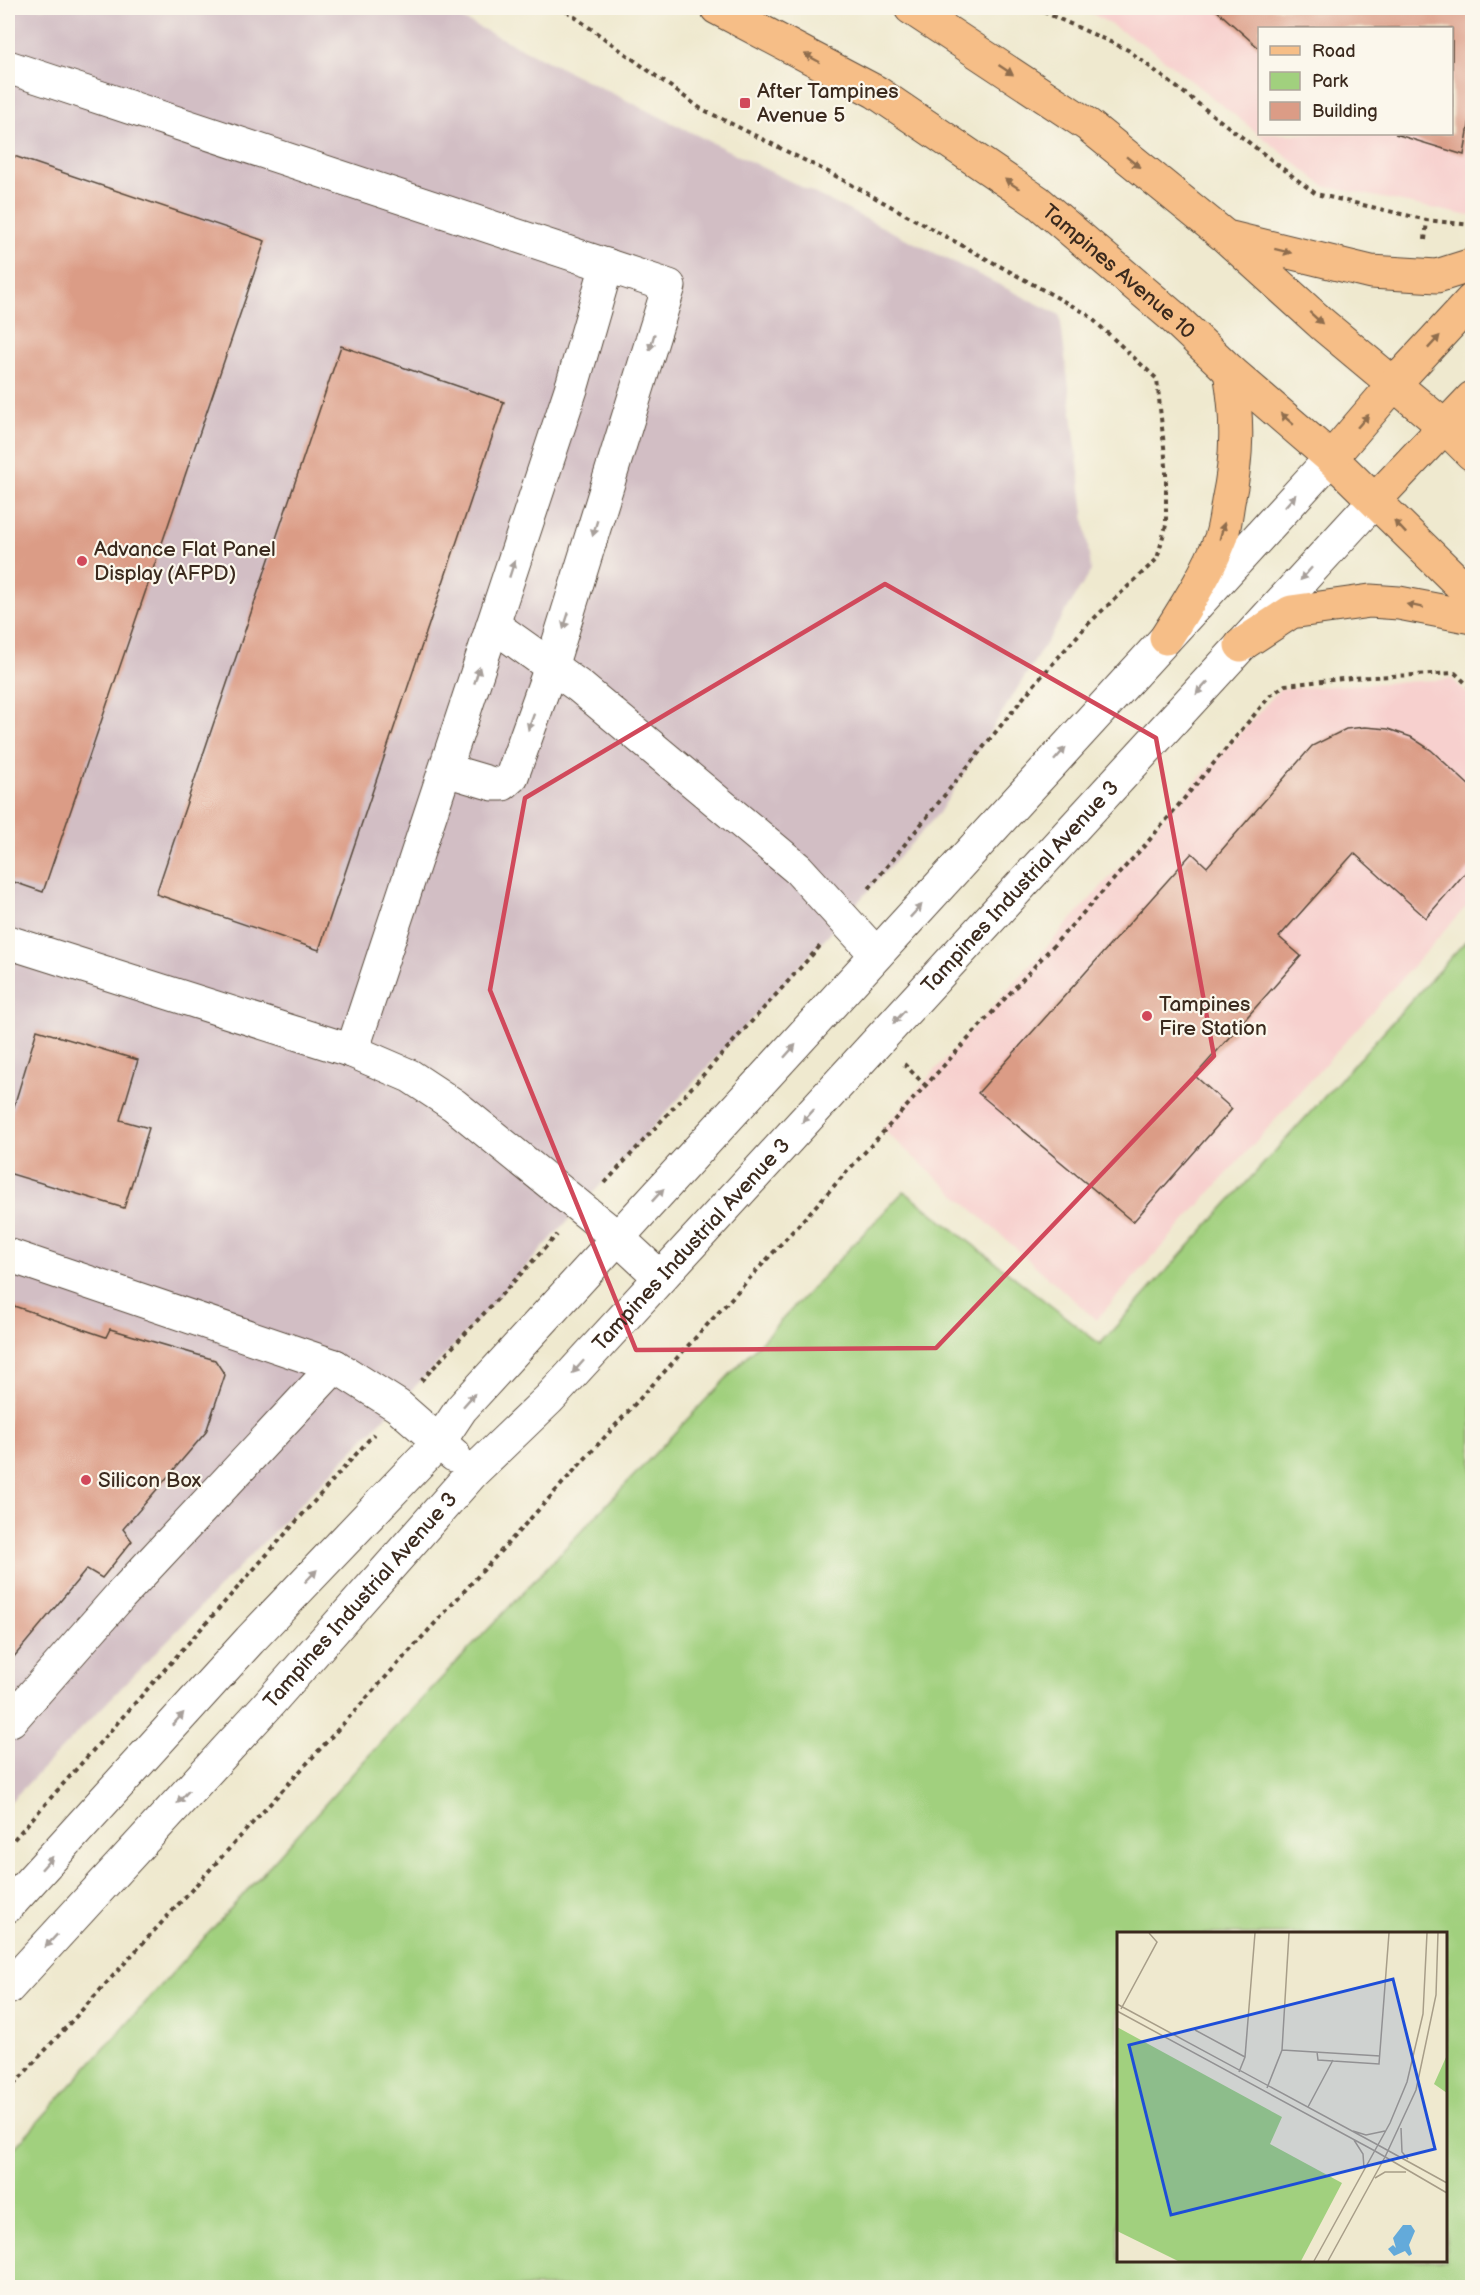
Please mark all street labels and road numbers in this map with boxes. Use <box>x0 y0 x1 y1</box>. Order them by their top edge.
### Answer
street label: Tampines Avenue 10 <box>1037 199 1200 344</box>
street label: Tampines Industrial Avenue 3 <box>916 775 1124 998</box>
street label: Tampines Industrial Avenue 3 <box>587 1133 795 1356</box>
street label: Tampines Industrial Avenue 3 <box>259 1487 462 1714</box>

